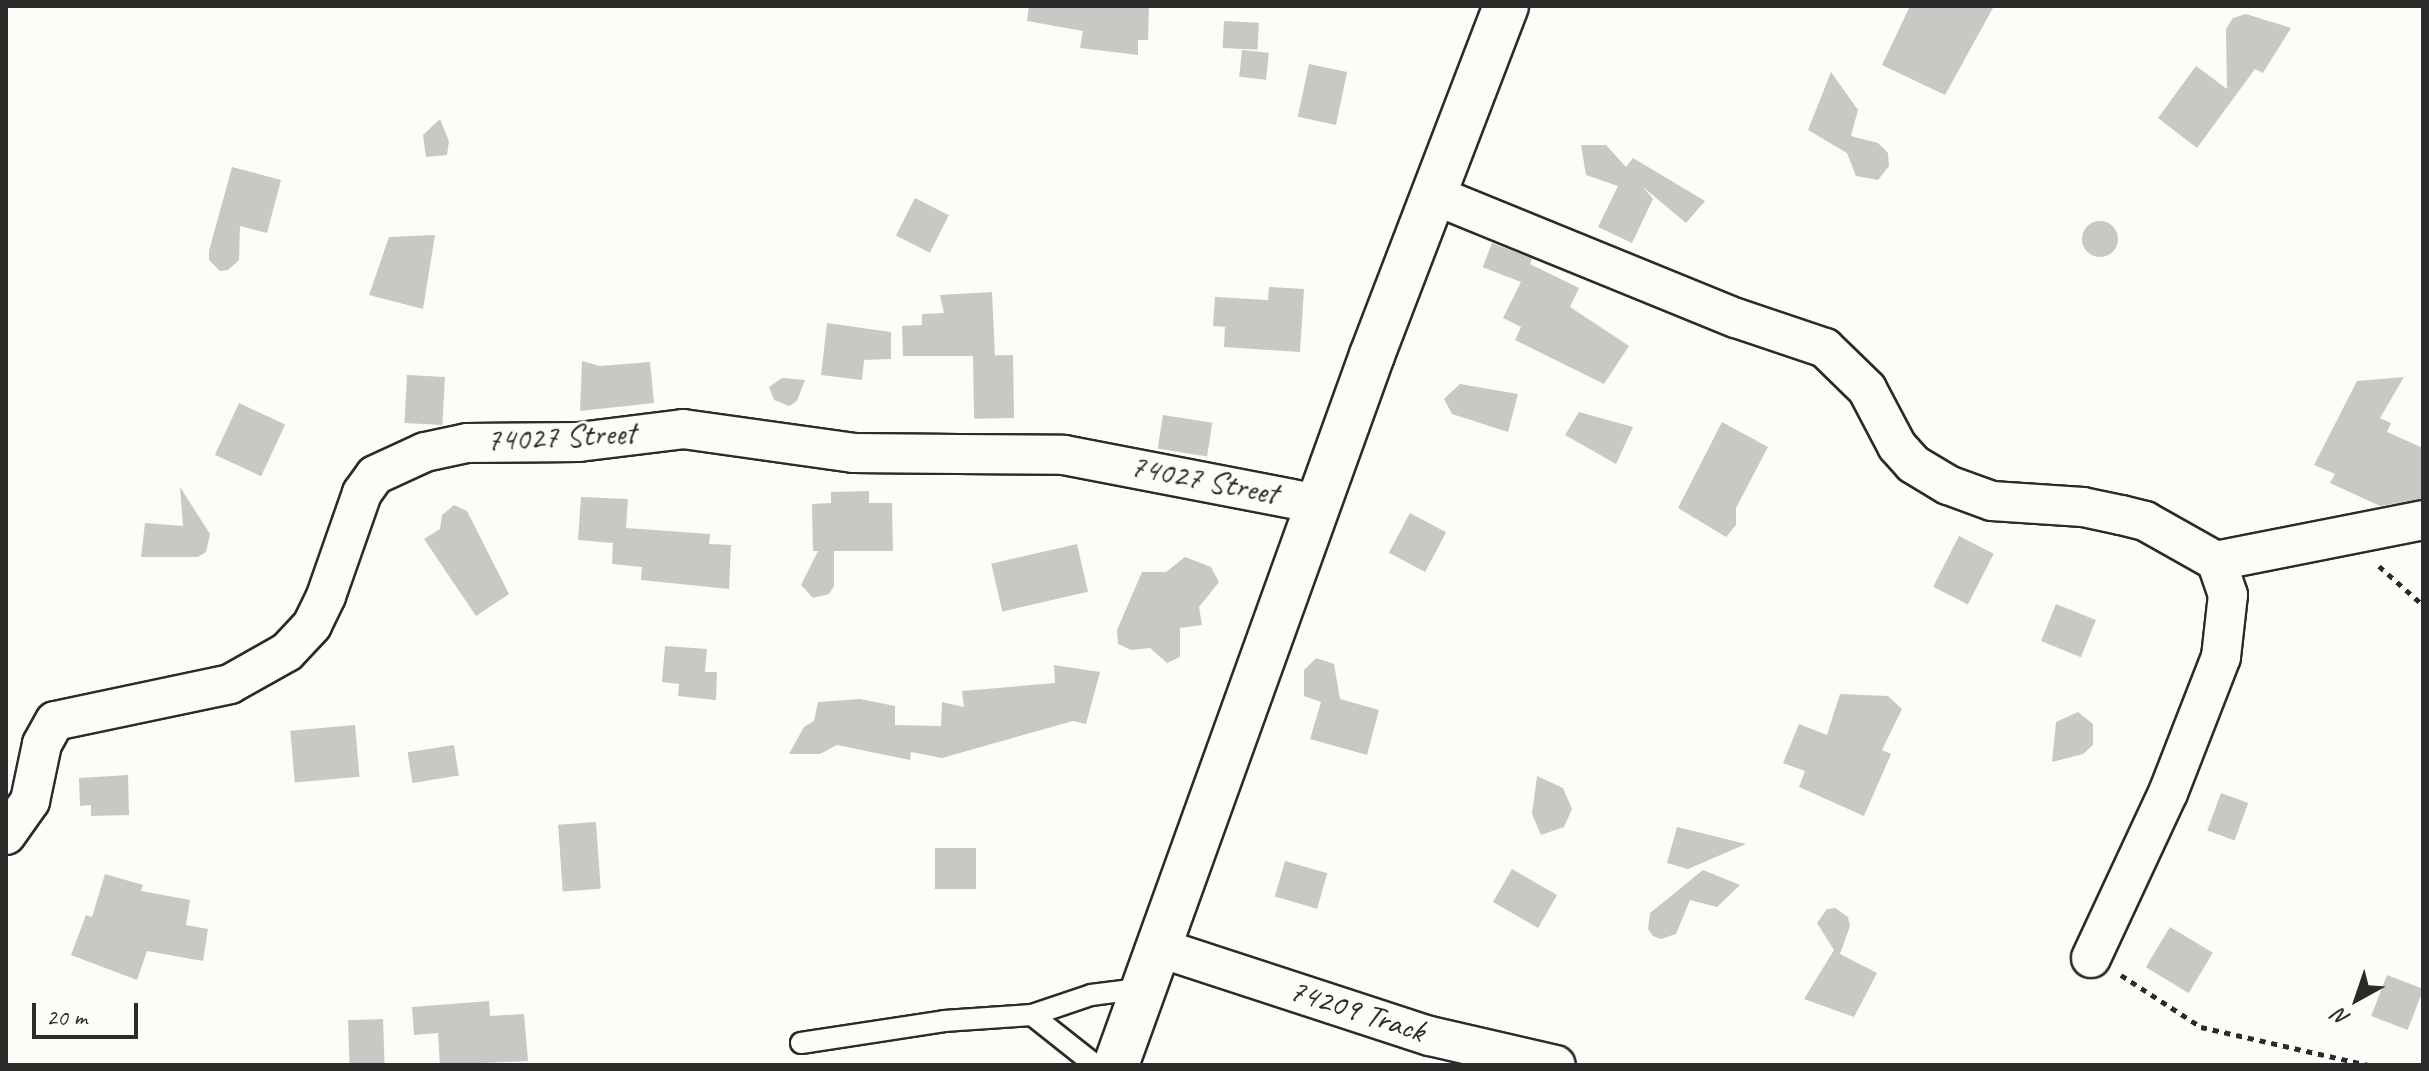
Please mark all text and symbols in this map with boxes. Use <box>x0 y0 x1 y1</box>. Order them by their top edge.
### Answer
street label: 74027 Street <box>485 414 637 460</box>
street label: 74027 Street <box>1127 447 1281 513</box>
north arrow <box>2317 959 2397 1039</box>
street label: 74209 Track <box>1284 971 1430 1051</box>
scale bar <box>36 987 142 1037</box>
text: 20 m <box>46 1002 87 1032</box>
text: N <box>2327 1002 2356 1032</box>

